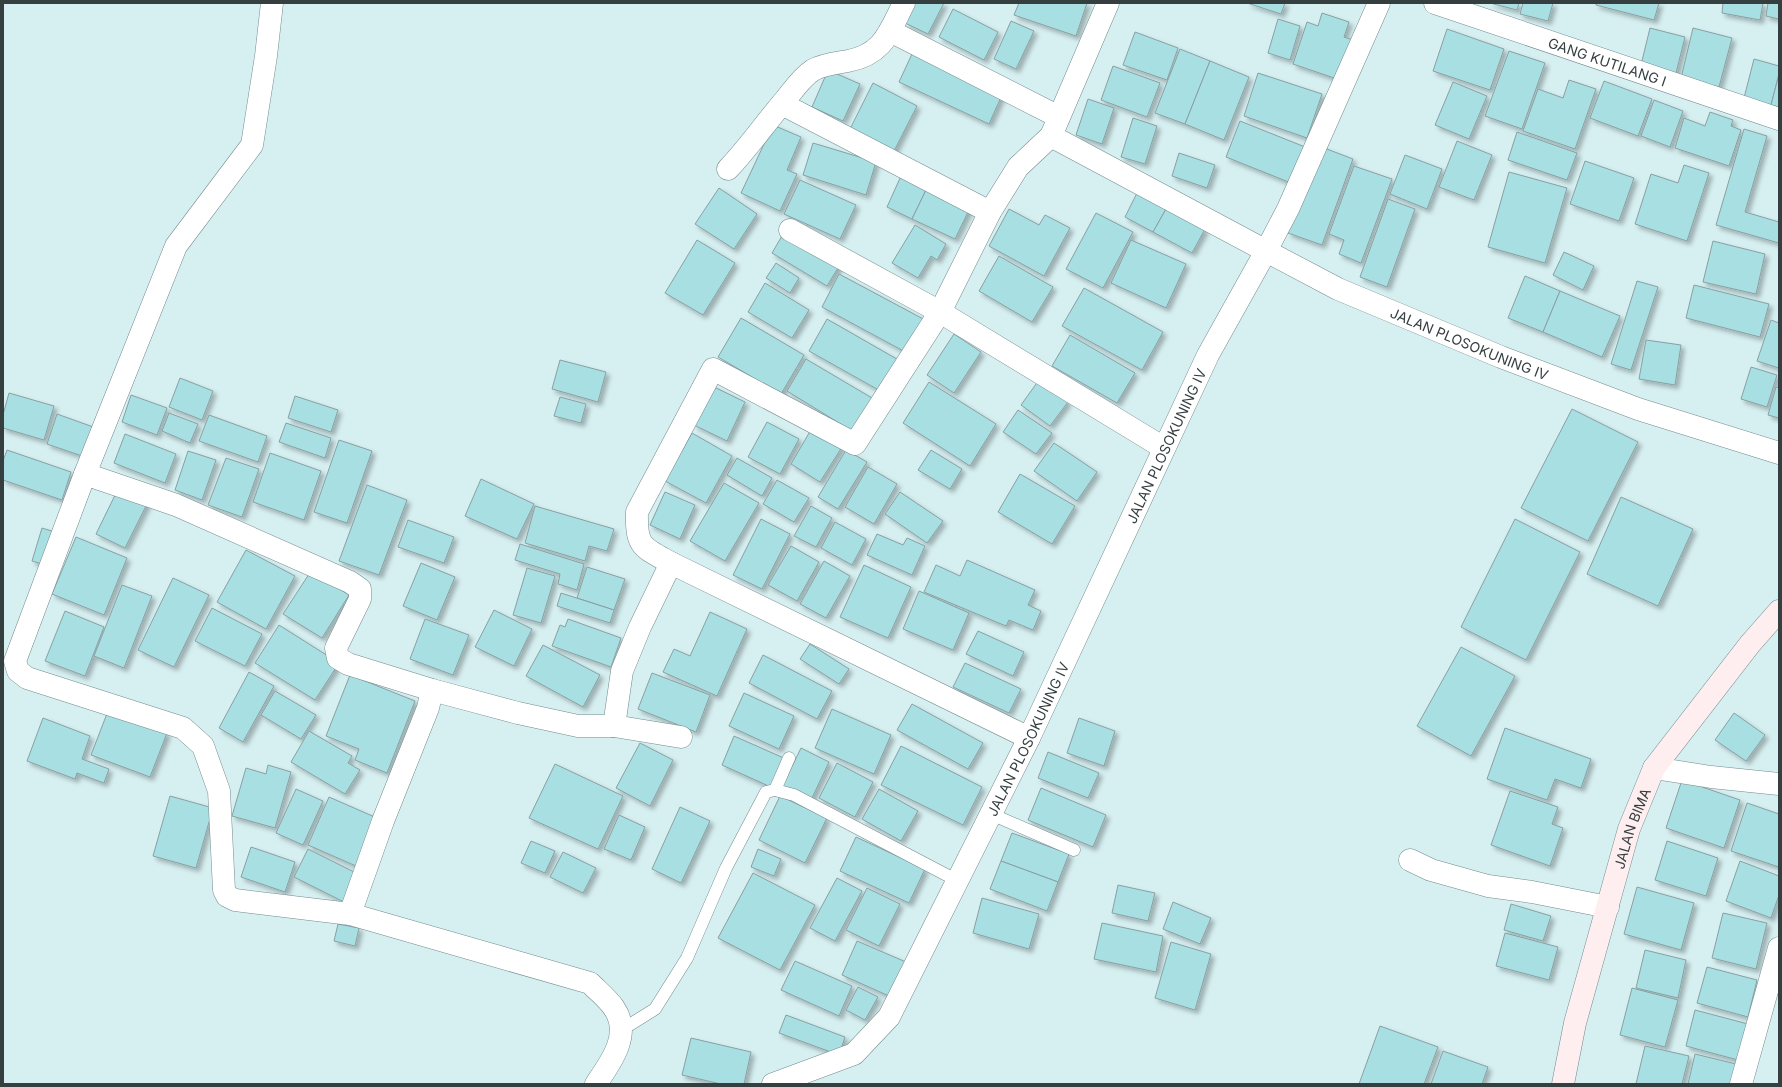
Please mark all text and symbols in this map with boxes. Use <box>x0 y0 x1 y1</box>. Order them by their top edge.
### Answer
street label: GANG KUTILANG I <box>1546 33 1669 89</box>
street label: JALAN PLOSOKUNING IV <box>1388 303 1551 383</box>
street label: JALAN PLOSOKUNING IV <box>1122 365 1209 526</box>
street label: JALAN PLOSOKUNING IV <box>983 659 1072 819</box>
street label: JALAN BIMA <box>1610 785 1654 871</box>

